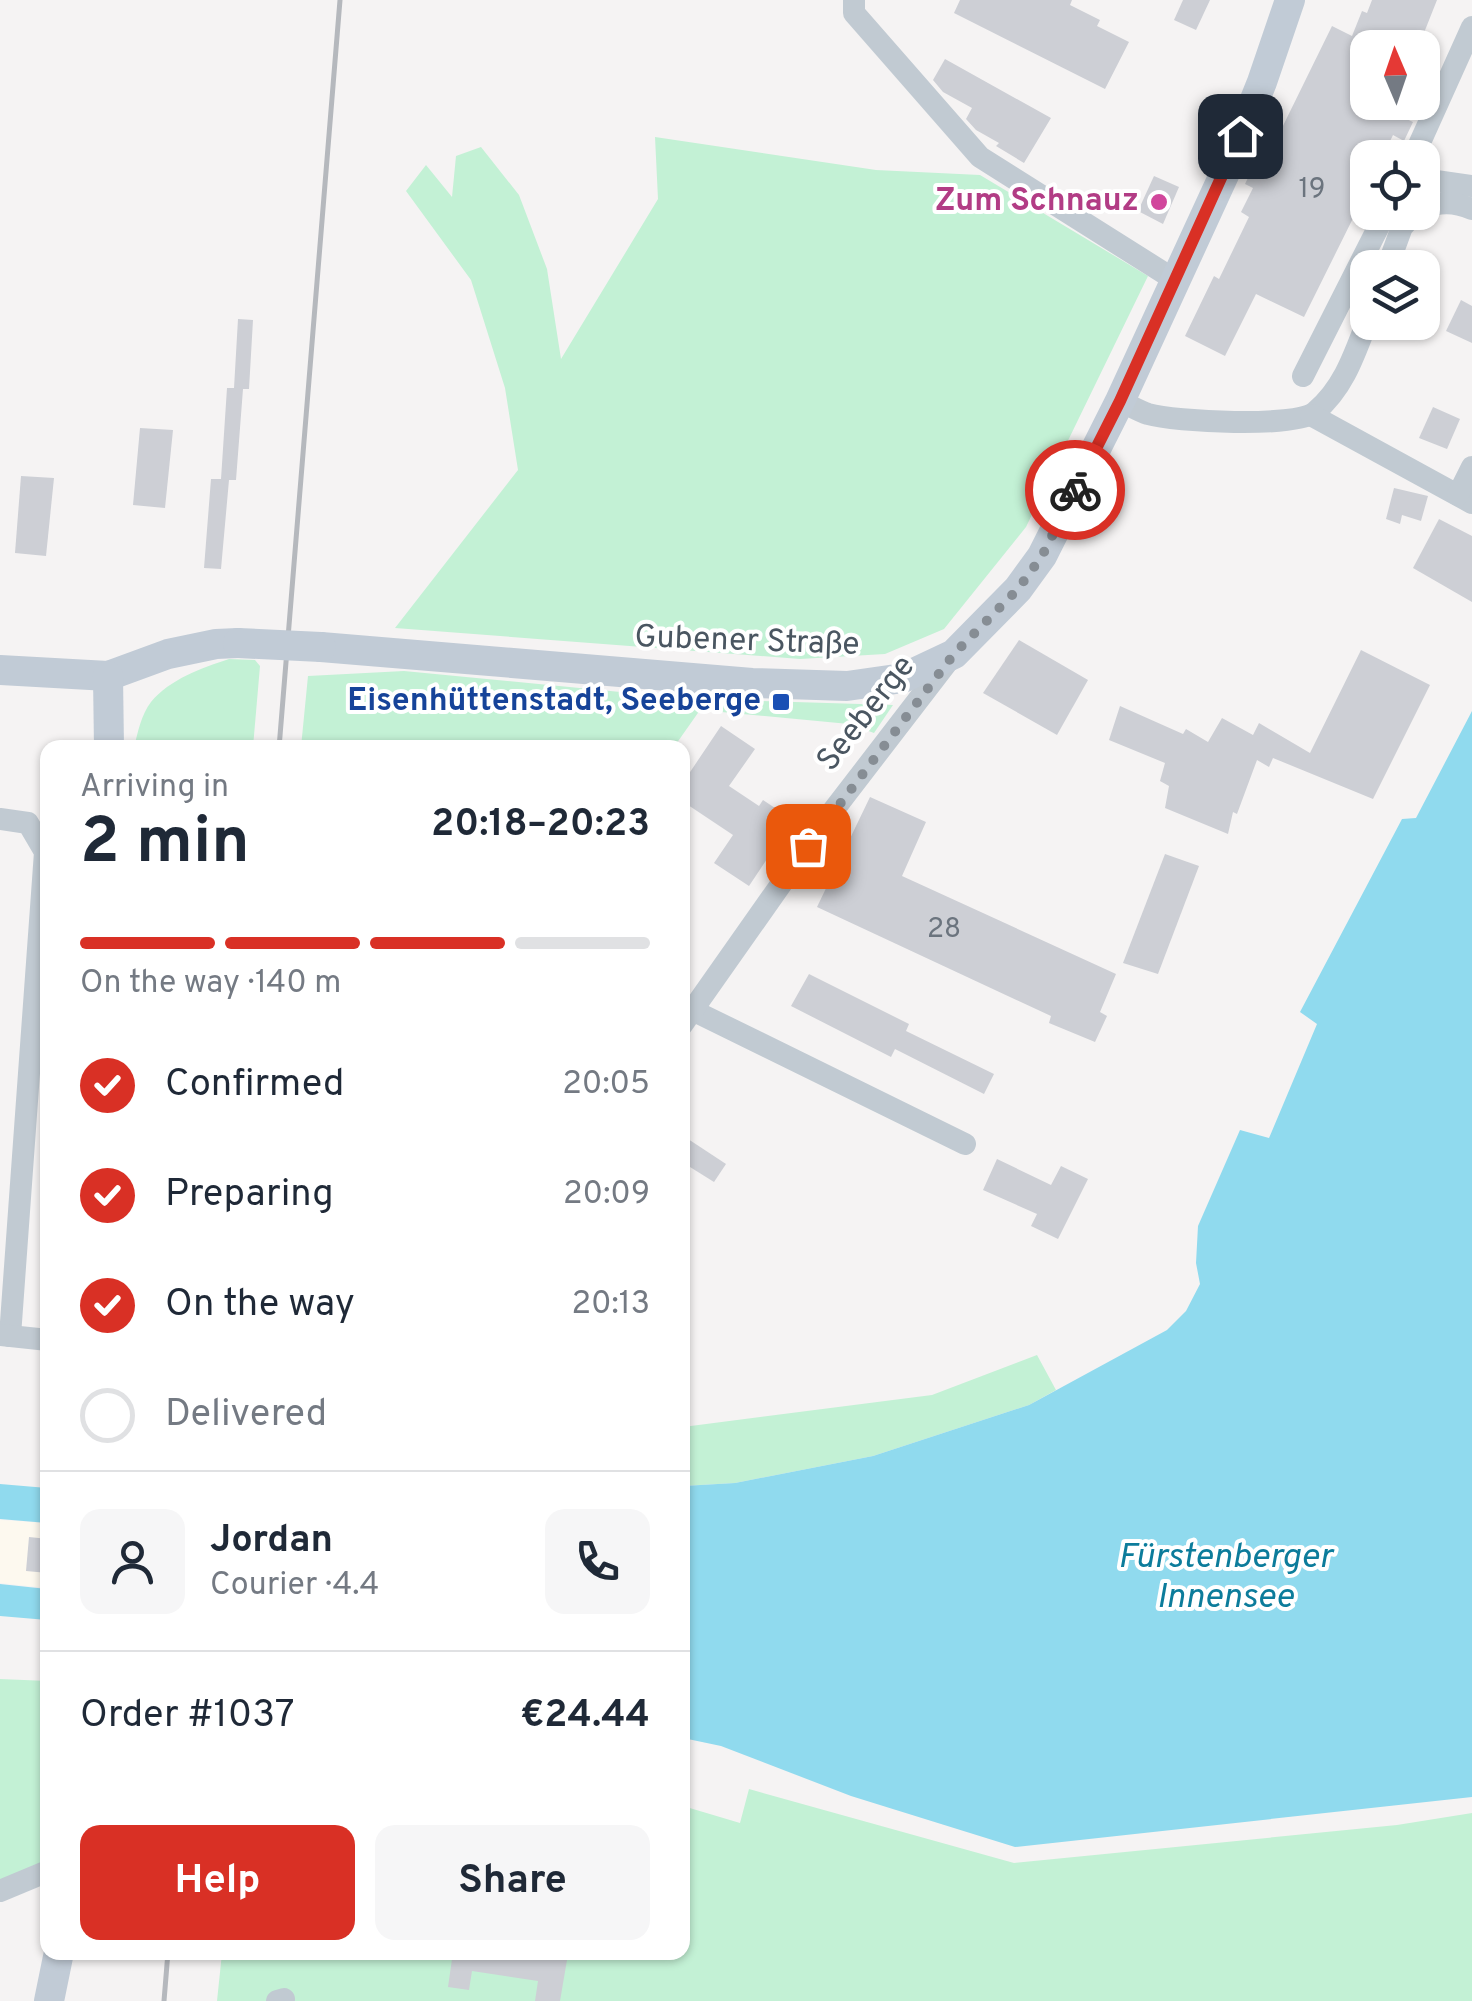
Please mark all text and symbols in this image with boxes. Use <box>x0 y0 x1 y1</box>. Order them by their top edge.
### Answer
north arrow <box>1350 30 1440 120</box>
map controls <box>1350 30 1440 340</box>
pin <box>1198 94 1283 179</box>
icon: home <box>1213 109 1268 164</box>
button: locate <box>1350 140 1440 230</box>
house number: 19 <box>1298 172 1326 208</box>
place label: Zum Schnauz <box>935 182 1139 222</box>
marker: Zum Schnauz <box>1148 191 1170 213</box>
button: layers <box>1350 250 1440 340</box>
courier <box>1025 440 1125 540</box>
icon: bike <box>1048 463 1103 518</box>
street label: Gubener Straße <box>634 618 860 666</box>
street label: Seeberge <box>809 648 925 780</box>
place label: Eisenhüttenstadt, Seeberge <box>347 682 761 722</box>
marker: Eisenhüttenstadt, Seeberge <box>770 691 792 713</box>
text: Arriving in <box>80 768 229 808</box>
text: 20:18–20:23 <box>431 801 650 850</box>
text: 2 min <box>80 804 250 886</box>
pin <box>766 804 851 889</box>
icon: bag <box>781 819 836 874</box>
house number: 28 <box>927 912 961 948</box>
text: On the way · 140 m <box>80 964 341 1004</box>
icon: check <box>80 1058 135 1113</box>
text: Confirmed <box>165 1061 344 1110</box>
text: 20:05 <box>562 1065 650 1105</box>
icon: check <box>80 1168 135 1223</box>
text: Preparing <box>165 1171 334 1220</box>
text: 20:09 <box>563 1175 650 1215</box>
icon: check <box>80 1278 135 1333</box>
text: On the way <box>165 1281 355 1330</box>
text: 20:13 <box>571 1285 650 1325</box>
text: Delivered <box>165 1391 327 1440</box>
button: person <box>80 1509 185 1614</box>
button: phone <box>545 1509 650 1614</box>
text: Jordan <box>210 1517 333 1566</box>
water label: Fürstenberger Innensee <box>1118 1536 1335 1620</box>
text: Courier · 4.4 <box>210 1566 379 1606</box>
text: Order #1037 <box>80 1692 294 1741</box>
text: €24.44 <box>520 1692 650 1741</box>
button: Help <box>80 1825 355 1940</box>
button: Share <box>375 1825 650 1940</box>

